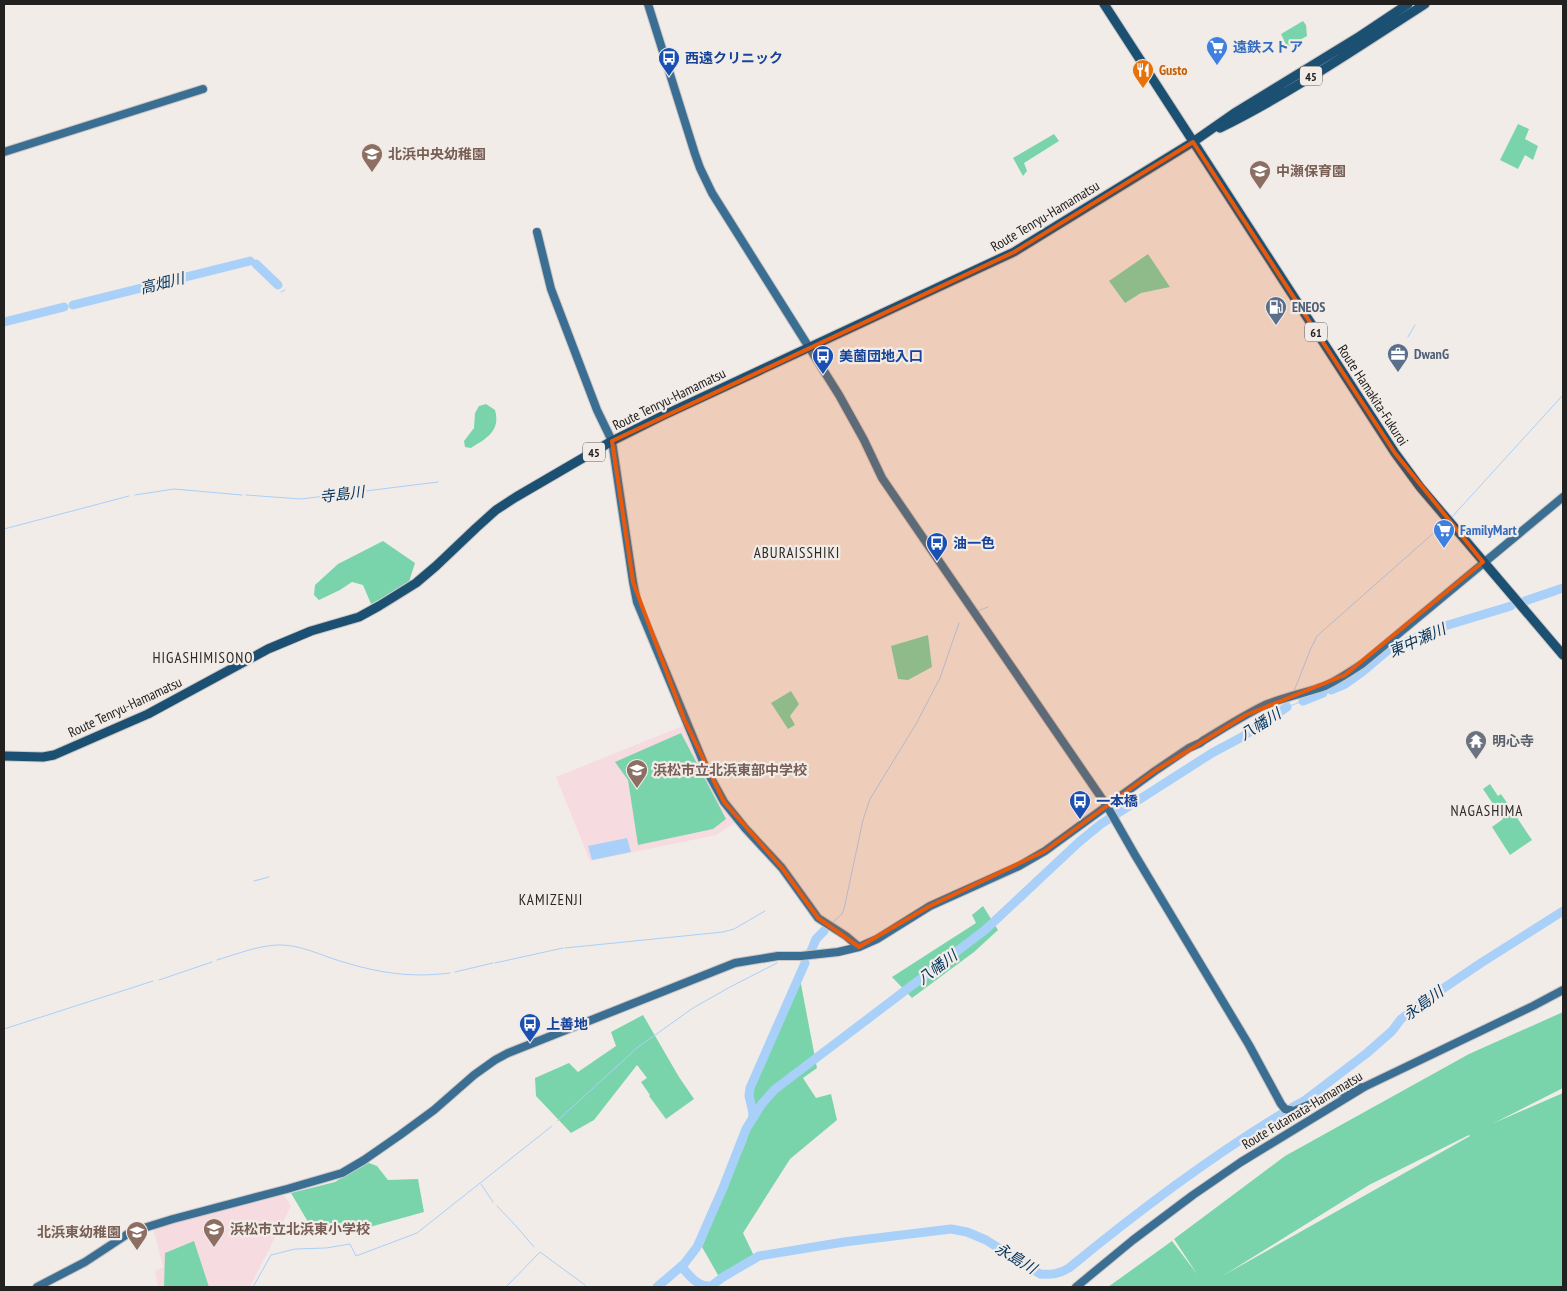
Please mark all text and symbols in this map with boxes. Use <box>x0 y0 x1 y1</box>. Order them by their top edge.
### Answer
supermarket icon: 遠鉄ストア <box>1205 35 1229 66</box>
place label: 遠鉄ストア <box>1233 38 1303 56</box>
bus stop icon: 西遠クリニック <box>657 46 681 77</box>
place label: 西遠クリニック <box>685 49 783 67</box>
restaurant icon: Gusto <box>1131 58 1155 89</box>
place label: Gusto <box>1159 61 1187 79</box>
road number: 45 <box>1300 66 1322 85</box>
school or university icon: 北浜中央幼稚園 <box>360 142 384 173</box>
place label: 北浜中央幼稚園 <box>388 145 486 163</box>
school or university icon: 中瀬保育園 <box>1248 159 1272 190</box>
place label: 中瀬保育園 <box>1276 162 1346 180</box>
street label: Route Tenryu-Hamamatsu <box>987 176 1103 256</box>
water label: 高畑川 <box>138 268 188 298</box>
fuel station icon: ENEOS <box>1264 295 1288 326</box>
place label: ENEOS <box>1292 298 1326 316</box>
road number: 61 <box>1305 322 1327 342</box>
street label: Route Hamakita-Fukuroi <box>1334 341 1412 449</box>
office icon: DwanG <box>1386 342 1410 373</box>
bus stop icon: 美薗団地入口 <box>811 344 835 375</box>
place label: DwanG <box>1414 345 1449 363</box>
place label: 美薗団地入口 <box>839 347 923 365</box>
street label: Route Tenryu-Hamamatsu <box>610 364 728 434</box>
road number: 45 <box>583 442 605 462</box>
water label: 寺島川 <box>319 482 367 506</box>
supermarket icon: FamilyMart <box>1432 518 1456 549</box>
place label: FamilyMart <box>1460 521 1517 539</box>
bus stop icon: 油一色 <box>925 531 949 562</box>
place label: 油一色 <box>953 534 995 552</box>
district label: ABURAISSHIKI <box>754 543 840 562</box>
water label: 東中瀬川 <box>1386 618 1450 661</box>
district label: HIGASHIMISONO <box>153 648 253 667</box>
street label: Route Tenryu-Hamamatsu <box>65 673 185 741</box>
water label: 八幡川 <box>1236 703 1286 744</box>
temple icon: 明心寺 <box>1464 729 1488 760</box>
place label: 明心寺 <box>1492 732 1534 750</box>
school or university icon: 浜松市立北浜東部中学校 <box>625 758 649 789</box>
place label: 浜松市立北浜東部中学校 <box>653 761 807 779</box>
bus stop icon: 一本橋 <box>1068 789 1092 820</box>
place label: 一本橋 <box>1096 792 1138 810</box>
district label: NAGASHIMA <box>1451 801 1523 820</box>
district label: KAMIZENJI <box>519 890 583 909</box>
water label: 八幡川 <box>913 945 962 988</box>
water label: 永島川 <box>1399 981 1448 1024</box>
bus stop icon: 上善地 <box>518 1012 542 1043</box>
place label: 上善地 <box>546 1015 588 1033</box>
street label: Route Futamata-Hamamatsu <box>1238 1067 1366 1153</box>
school or university icon: 浜松市立北浜東小学校 <box>202 1217 226 1248</box>
school or university icon: 北浜東幼稚園 <box>125 1220 149 1251</box>
place label: 浜松市立北浜東小学校 <box>230 1220 370 1238</box>
place label: 北浜東幼稚園 <box>37 1223 121 1241</box>
water label: 永島川 <box>992 1238 1042 1279</box>

